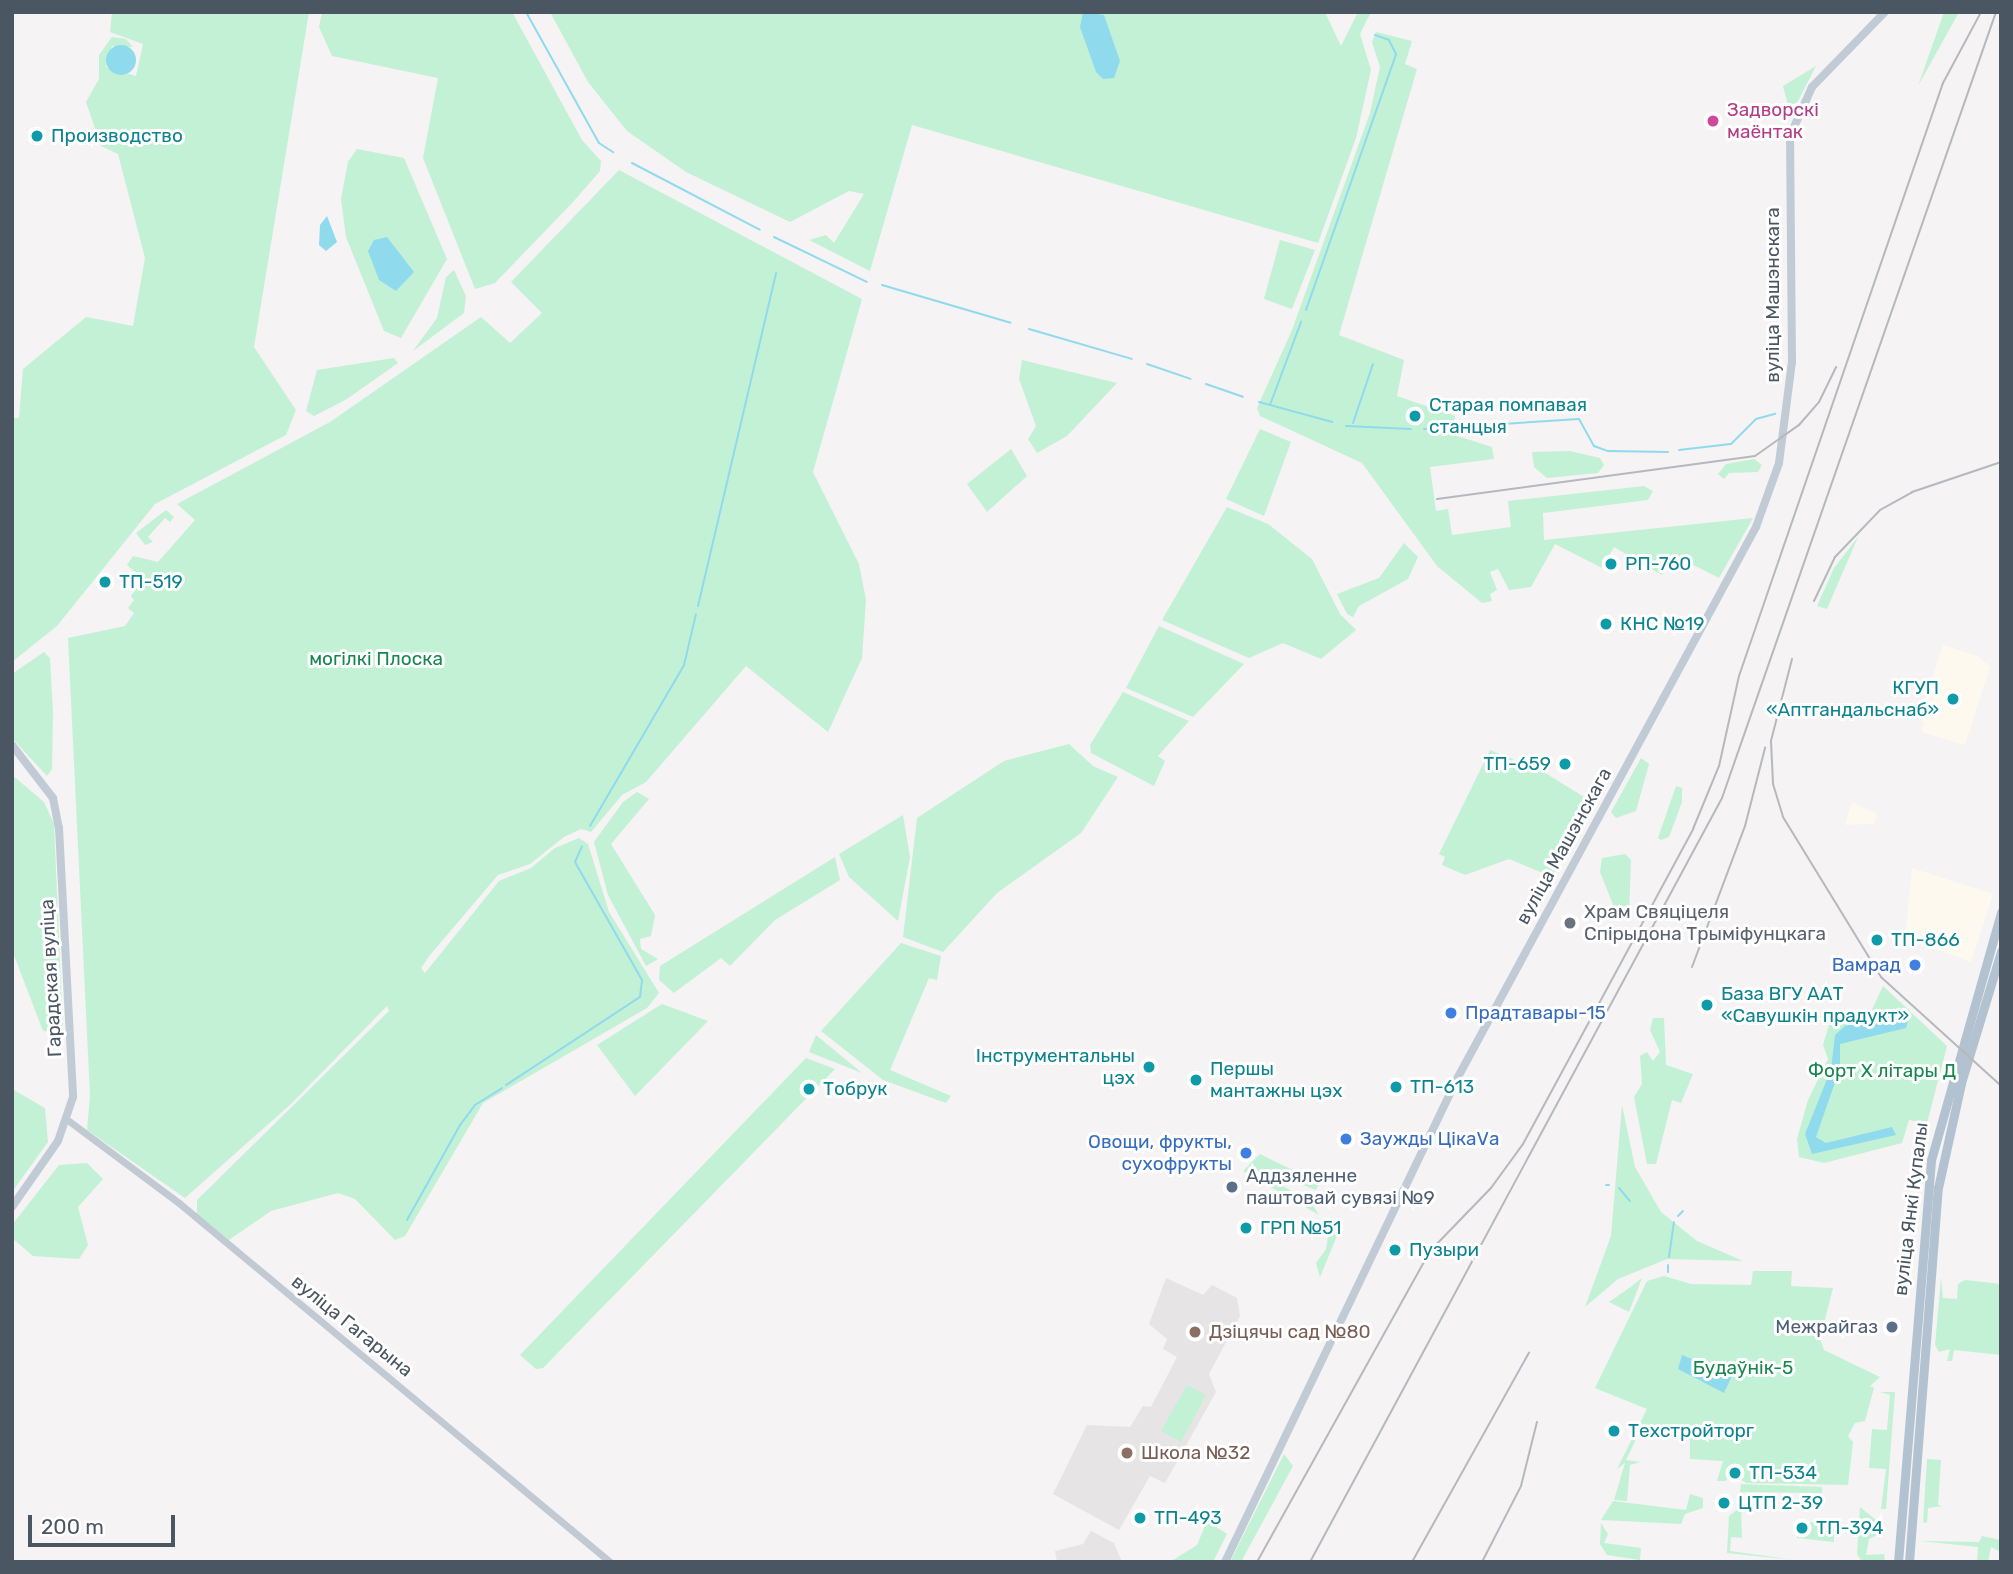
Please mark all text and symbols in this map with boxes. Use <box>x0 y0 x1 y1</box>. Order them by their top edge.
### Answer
place label: Задворскі маёнтак <box>1727 99 1819 143</box>
marker: Задворскі маёнтак <box>1705 113 1721 129</box>
place label: Производство <box>51 125 183 147</box>
marker: Производство <box>29 128 45 144</box>
street label: вуліца Машэнскага <box>1762 207 1784 383</box>
place label: Старая помпавая станцыя <box>1429 394 1587 438</box>
marker: Старая помпавая станцыя <box>1407 408 1423 424</box>
place label: РП-760 <box>1625 553 1691 575</box>
marker: РП-760 <box>1603 556 1619 572</box>
place label: ТП-519 <box>119 571 183 593</box>
marker: ТП-519 <box>97 574 113 590</box>
place label: КНС №19 <box>1620 613 1704 635</box>
marker: КНС №19 <box>1598 616 1614 632</box>
park label: могілкі Плоска <box>309 648 443 670</box>
place label: КГУП «Аптгандальснаб» <box>1766 677 1939 721</box>
marker: КГУП «Аптгандальснаб» <box>1945 691 1961 707</box>
place label: ТП-659 <box>1483 753 1551 775</box>
marker: ТП-659 <box>1557 756 1573 772</box>
street label: вуліца Машэнскага <box>1512 764 1616 928</box>
street label: Гарадская вуліца <box>35 898 67 1058</box>
place label: Храм Свяціцеля Спірыдона Трыміфунцкага <box>1584 901 1826 945</box>
marker: Храм Свяціцеля Спірыдона Трыміфунцкага <box>1562 915 1578 931</box>
place label: ТП-866 <box>1891 929 1960 951</box>
marker: ТП-866 <box>1869 932 1885 948</box>
place label: Вамрад <box>1832 954 1901 976</box>
marker: Вамрад <box>1907 957 1923 973</box>
place label: База ВГУ ААТ «Савушкін прадукт» <box>1721 983 1909 1027</box>
marker: База ВГУ ААТ «Савушкін прадукт» <box>1699 997 1715 1013</box>
place label: Прадтавары-15 <box>1465 1002 1606 1024</box>
marker: Прадтавары-15 <box>1443 1005 1459 1021</box>
place label: Інструментальны цэх <box>976 1045 1135 1089</box>
place label: Першы мантажны цэх <box>1210 1058 1343 1102</box>
marker: Інструментальны цэх <box>1141 1059 1157 1075</box>
park label: Форт X літары Д <box>1808 1060 1956 1082</box>
marker: Першы мантажны цэх <box>1188 1072 1204 1088</box>
place label: ТП-613 <box>1410 1076 1474 1098</box>
place label: Тобрук <box>823 1078 887 1100</box>
marker: ТП-613 <box>1388 1079 1404 1095</box>
marker: Тобрук <box>801 1081 817 1097</box>
street label: вуліца Янкі Купалы <box>1889 1121 1933 1297</box>
place label: Заужды ЦікаVа <box>1360 1128 1500 1150</box>
place label: Овощи, фрукты, сухофрукты <box>1088 1131 1232 1175</box>
marker: Заужды ЦікаVа <box>1338 1131 1354 1147</box>
marker: Овощи, фрукты, сухофрукты <box>1238 1145 1254 1161</box>
place label: Аддзяленне паштовай сувязі №9 <box>1246 1165 1435 1209</box>
marker: Аддзяленне паштовай сувязі №9 <box>1224 1179 1240 1195</box>
place label: ГРП №51 <box>1260 1217 1341 1239</box>
marker: ГРП №51 <box>1238 1220 1254 1236</box>
place label: Пузыри <box>1409 1239 1479 1261</box>
marker: Пузыри <box>1387 1242 1403 1258</box>
street label: вуліца Гагарына <box>287 1270 417 1382</box>
place label: Межрайгаз <box>1775 1316 1878 1338</box>
marker: Межрайгаз <box>1884 1319 1900 1335</box>
place label: Дзіцячы сад №80 <box>1209 1321 1371 1343</box>
marker: Дзіцячы сад №80 <box>1187 1324 1203 1340</box>
park label: Будаўнік-5 <box>1693 1357 1793 1379</box>
place label: Техстройторг <box>1628 1420 1754 1442</box>
marker: Техстройторг <box>1606 1423 1622 1439</box>
place label: Школа №32 <box>1141 1442 1250 1464</box>
marker: Школа №32 <box>1119 1445 1135 1461</box>
place label: ТП-534 <box>1749 1462 1817 1484</box>
marker: ТП-534 <box>1727 1465 1743 1481</box>
place label: ЦТП 2-39 <box>1738 1492 1823 1514</box>
marker: ЦТП 2-39 <box>1716 1495 1732 1511</box>
scale bar <box>32 1500 178 1544</box>
place label: ТП-493 <box>1154 1507 1222 1529</box>
marker: ТП-493 <box>1132 1510 1148 1526</box>
text: 200 m <box>41 1514 104 1539</box>
place label: ТП-394 <box>1816 1517 1883 1539</box>
marker: ТП-394 <box>1794 1520 1810 1536</box>

